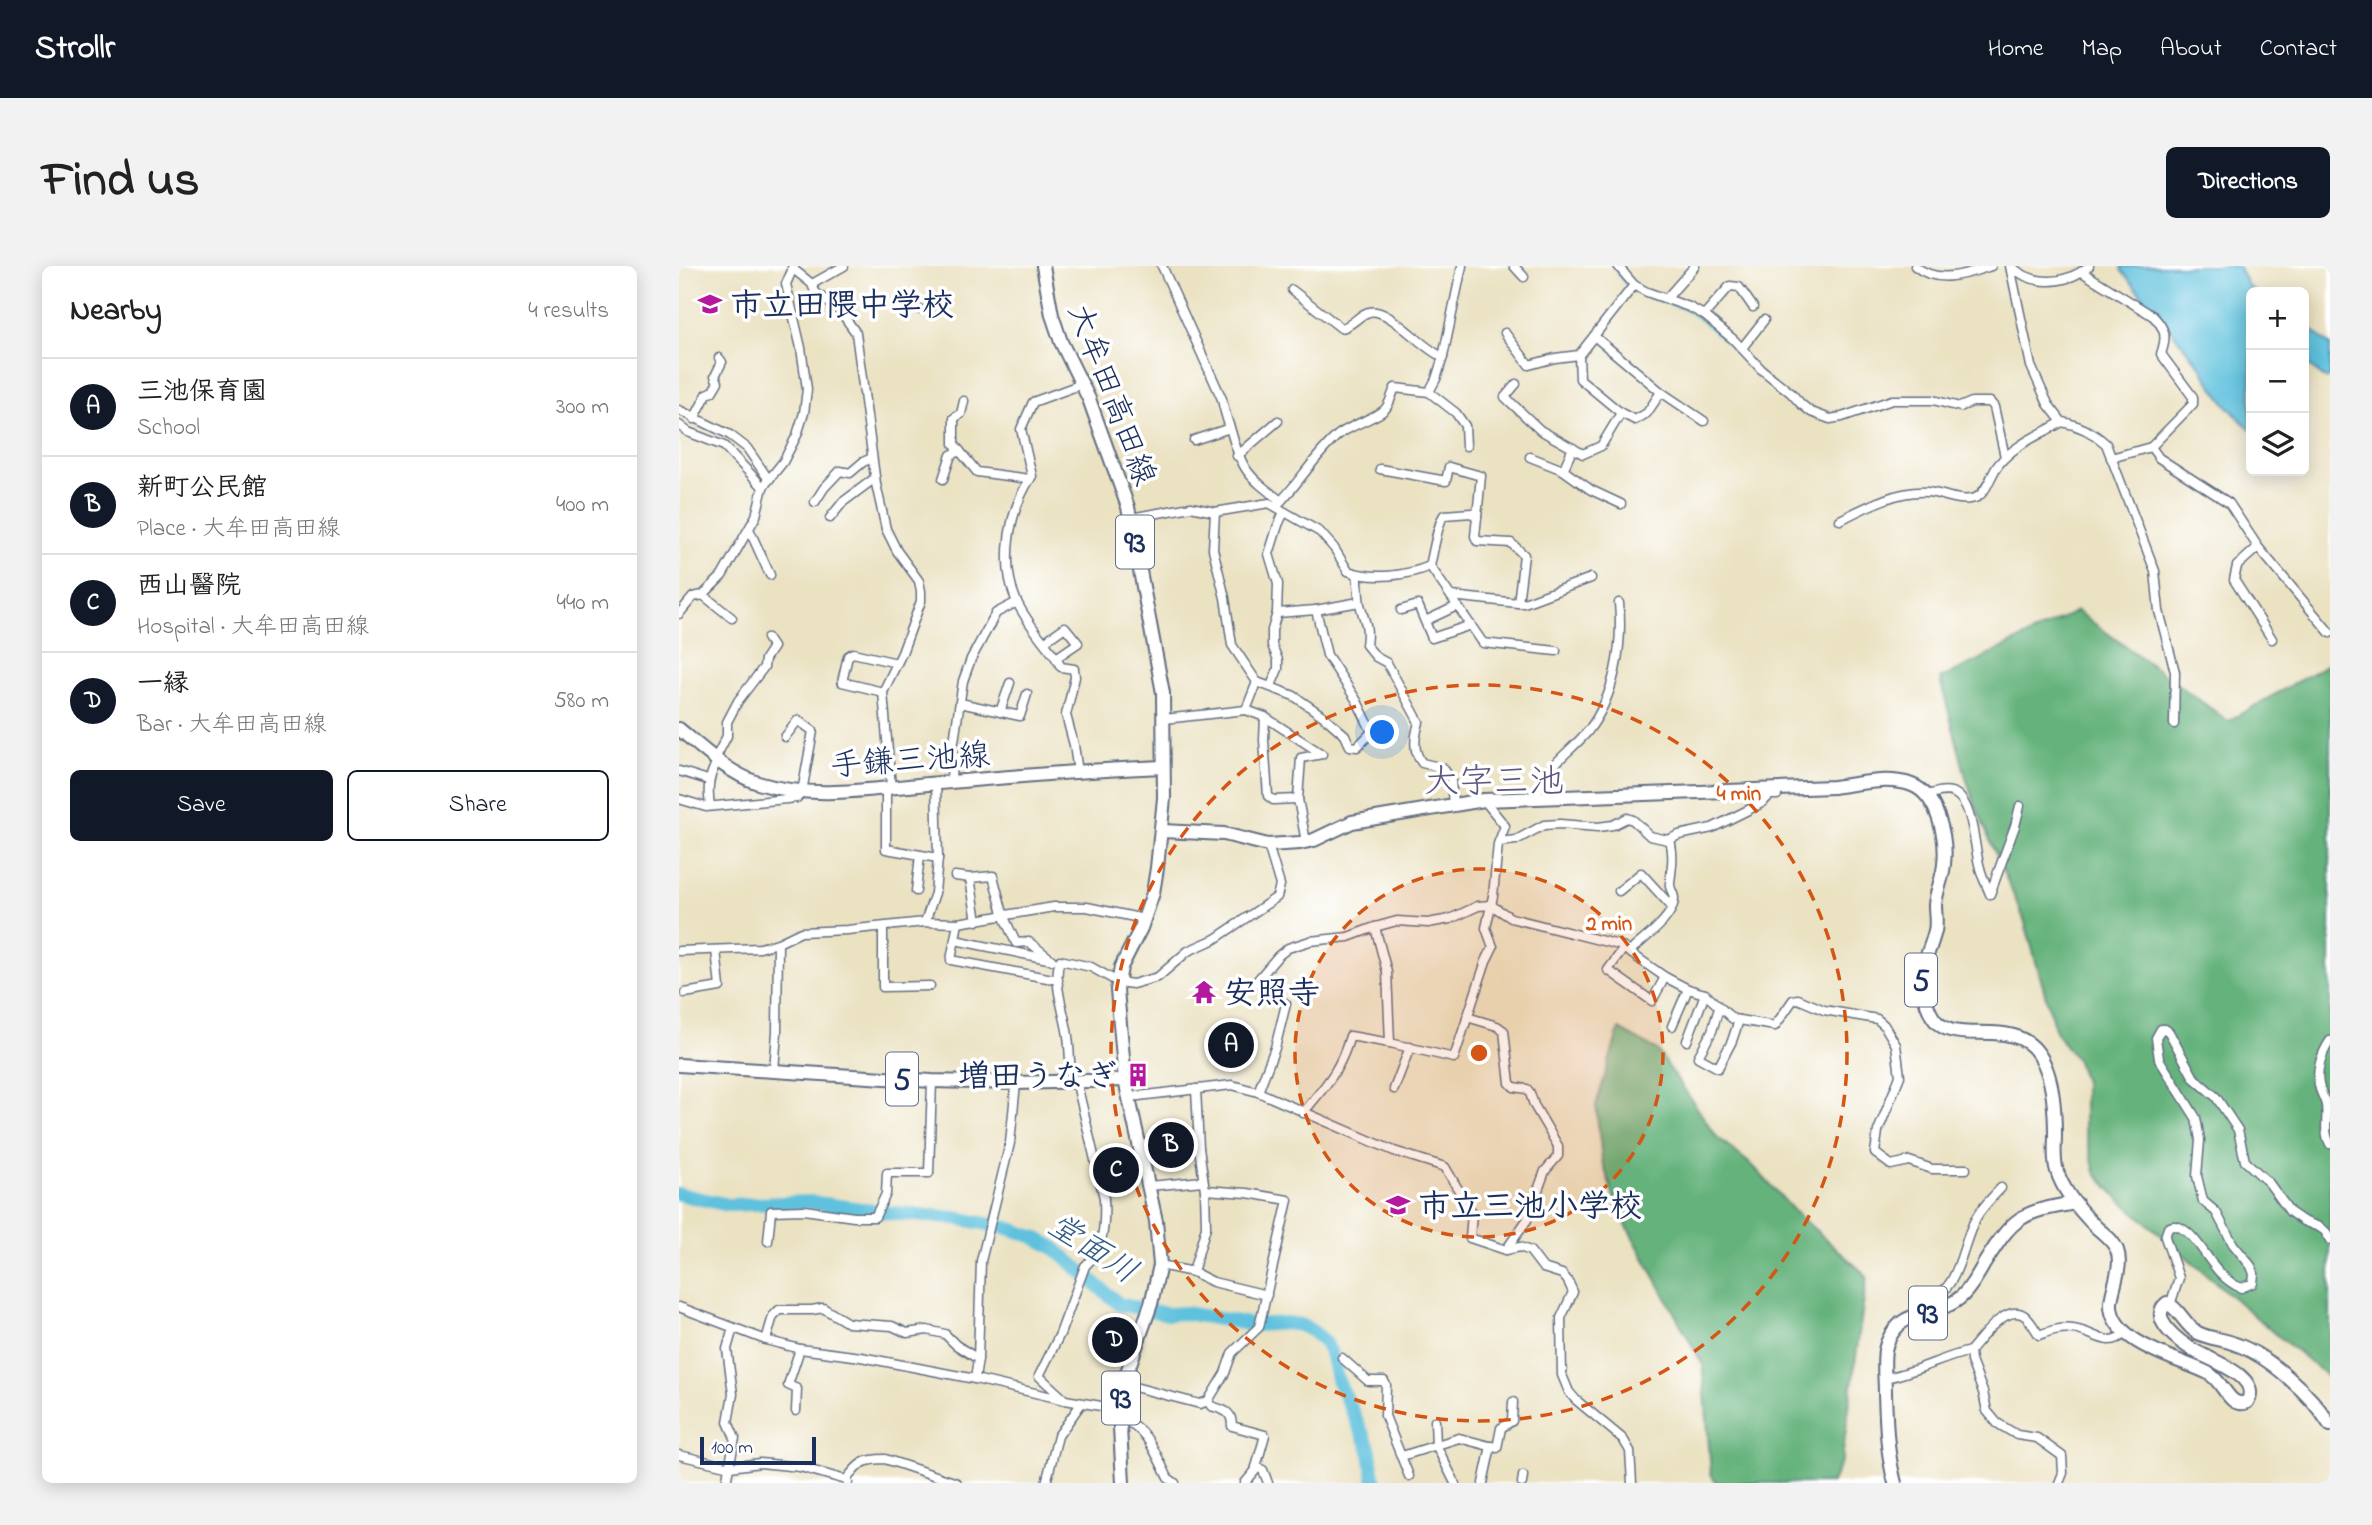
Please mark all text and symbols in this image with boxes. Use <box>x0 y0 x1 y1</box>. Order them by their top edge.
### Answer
text: Strollr <box>35 25 115 73</box>
text: Home <box>1988 32 2044 67</box>
text: Map <box>2082 32 2122 67</box>
text: About <box>2160 32 2222 67</box>
text: Contact <box>2260 32 2337 67</box>
text: Find us <box>42 146 199 218</box>
button: Directions <box>2166 147 2330 218</box>
place label: 市立田隈中学校 <box>730 284 954 331</box>
map controls <box>2246 287 2309 476</box>
button: + <box>2246 287 2309 350</box>
text: Nearby <box>70 290 162 334</box>
school or university icon: 市立田隈中学校 <box>696 290 724 318</box>
text: 4 results <box>528 295 609 328</box>
street label: 大牟田高田線 <box>1053 297 1166 493</box>
button: − <box>2246 350 2309 413</box>
text: 三池保育園 <box>137 374 267 412</box>
text: A <box>86 391 100 424</box>
text: 300 m <box>556 391 609 424</box>
text: School <box>137 412 200 445</box>
button: layers <box>2246 413 2309 476</box>
text: 新町公民館 <box>137 470 267 508</box>
text: B <box>85 489 101 522</box>
text: 400 m <box>556 489 609 522</box>
text: Place · 大牟田高田線 <box>137 513 340 546</box>
road number: 93 <box>1116 516 1154 568</box>
text: 西山醫院 <box>137 568 241 606</box>
text: C <box>87 587 99 620</box>
text: 440 m <box>557 587 609 620</box>
text: Hospital · 大牟田高田線 <box>137 611 369 644</box>
text: 一縁 <box>137 666 189 704</box>
text: D <box>85 685 101 718</box>
text: 580 m <box>554 685 609 718</box>
text: Bar · 大牟田高田線 <box>137 709 326 742</box>
your location <box>1365 715 1399 749</box>
street label: 手鎌三池線 <box>829 733 992 792</box>
district label: 大字三池 <box>1424 758 1564 809</box>
button: Save <box>70 770 333 841</box>
button: Share <box>347 770 609 841</box>
text: 4 min <box>1717 780 1761 810</box>
text: 2 min <box>1585 910 1632 940</box>
road number: 5 <box>1905 954 1937 1006</box>
place label: 安照寺 <box>1224 972 1320 1019</box>
temple icon: 安照寺 <box>1190 978 1218 1006</box>
pin: A <box>1208 1019 1254 1071</box>
centre of rings <box>1467 1041 1491 1065</box>
road number: 5 <box>886 1052 918 1106</box>
place label: 増田うなぎ <box>958 1055 1118 1102</box>
building icon: 増田うなぎ <box>1124 1061 1152 1089</box>
pin: B <box>1148 1119 1194 1171</box>
pin: C <box>1093 1144 1139 1196</box>
place label: 市立三池小学校 <box>1418 1185 1642 1232</box>
school or university icon: 市立三池小学校 <box>1384 1191 1412 1219</box>
water label: 堂面川 <box>1037 1203 1146 1297</box>
road number: 93 <box>1909 1287 1947 1340</box>
pin: D <box>1092 1314 1138 1366</box>
road number: 93 <box>1102 1372 1140 1424</box>
scale bar <box>700 1434 815 1466</box>
text: 100 m <box>711 1435 753 1462</box>

